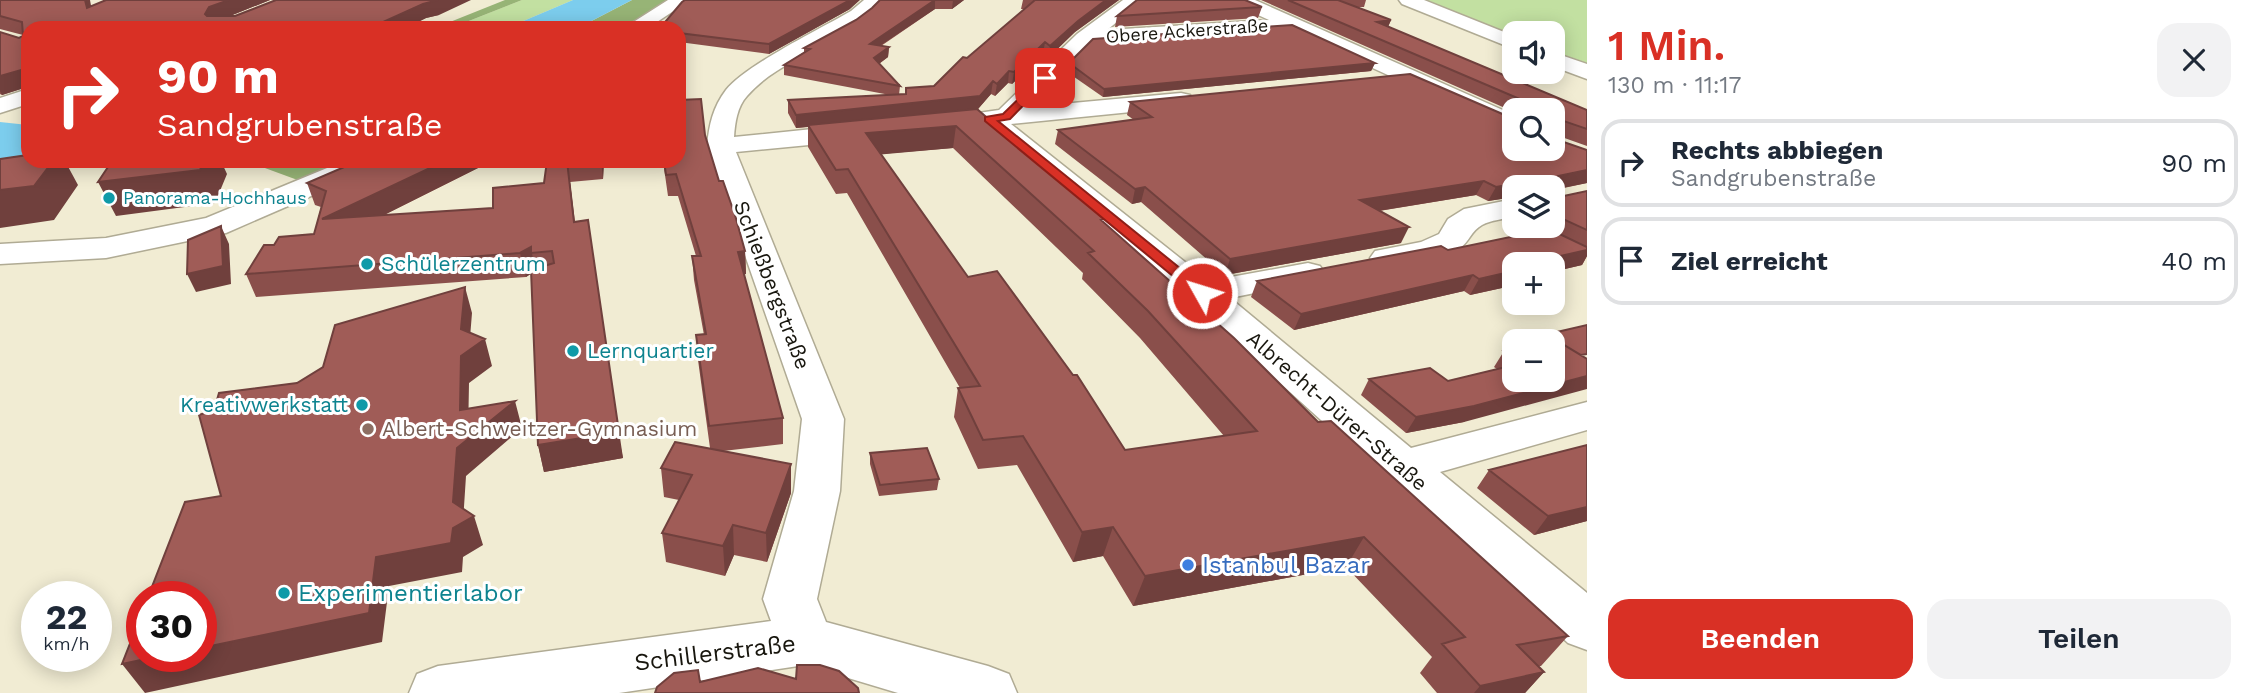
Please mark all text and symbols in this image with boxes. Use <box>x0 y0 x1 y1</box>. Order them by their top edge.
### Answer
street label: Obere Ackerstraße <box>1105 14 1269 47</box>
map controls <box>1502 21 1565 392</box>
button: sound <box>1502 21 1565 84</box>
text: 1 Min. <box>1608 21 1725 70</box>
button: close <box>2157 23 2231 97</box>
text: 90 m <box>157 47 279 105</box>
pin <box>1015 48 1075 108</box>
icon: right <box>42 49 133 140</box>
icon: arrive <box>1026 59 1064 97</box>
text: 130 m · 11:17 <box>1608 72 1742 99</box>
button: search <box>1502 98 1565 161</box>
text: Sandgrubenstraße <box>157 106 443 144</box>
text: Rechts abbiegen <box>1671 135 1883 165</box>
icon: right <box>1612 144 1650 182</box>
text: 90 m <box>2161 148 2227 178</box>
text: Sandgrubenstraße <box>1671 165 1876 192</box>
button: layers <box>1502 175 1565 238</box>
place label: Panorama-Hochhaus <box>123 187 307 208</box>
marker: Panorama-Hochhaus <box>101 190 117 206</box>
street label: Schießbergstraße <box>729 197 816 373</box>
icon: arrive <box>1612 242 1650 280</box>
text: Ziel erreicht <box>1671 246 1828 276</box>
text: 40 m <box>2161 246 2227 276</box>
place label: Schülerzentrum <box>381 251 546 276</box>
button: + <box>1502 252 1565 315</box>
marker: Schülerzentrum <box>359 256 375 272</box>
position arrow <box>1165 256 1239 330</box>
street label: Albrecht-Dürer-Straße <box>1242 325 1433 496</box>
button: − <box>1502 329 1565 392</box>
place label: Lernquartier <box>587 338 714 363</box>
marker: Lernquartier <box>565 343 581 359</box>
place label: Kreativwerkstatt <box>180 392 348 417</box>
marker: Kreativwerkstatt <box>354 397 370 413</box>
place label: Albert-Schweitzer-Gymnasium <box>382 416 697 441</box>
marker: Albert-Schweitzer-Gymnasium <box>360 421 376 437</box>
place label: Istanbul Bazar <box>1202 551 1370 579</box>
marker: Istanbul Bazar <box>1180 557 1196 573</box>
place label: Experimentierlabor <box>298 579 523 607</box>
speed limit sign: 30 <box>126 581 217 672</box>
marker: Experimentierlabor <box>276 585 292 601</box>
text: 22 <box>46 596 87 638</box>
button: Beenden <box>1608 599 1913 679</box>
button: Teilen <box>1927 599 2231 679</box>
street label: Schillerstraße <box>633 629 797 677</box>
text: km/h <box>43 633 90 654</box>

